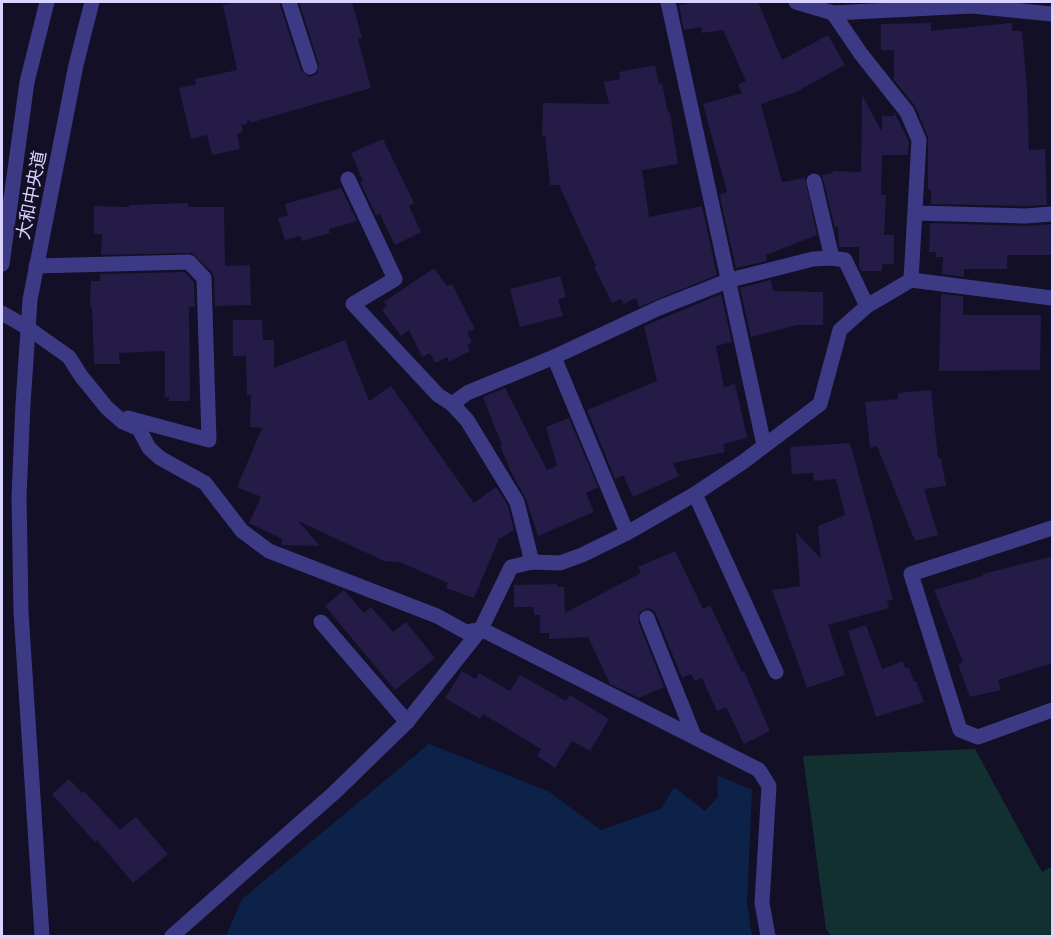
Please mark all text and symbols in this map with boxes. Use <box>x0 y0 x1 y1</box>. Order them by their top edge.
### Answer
street label: 大和中央道 <box>12 149 50 241</box>

